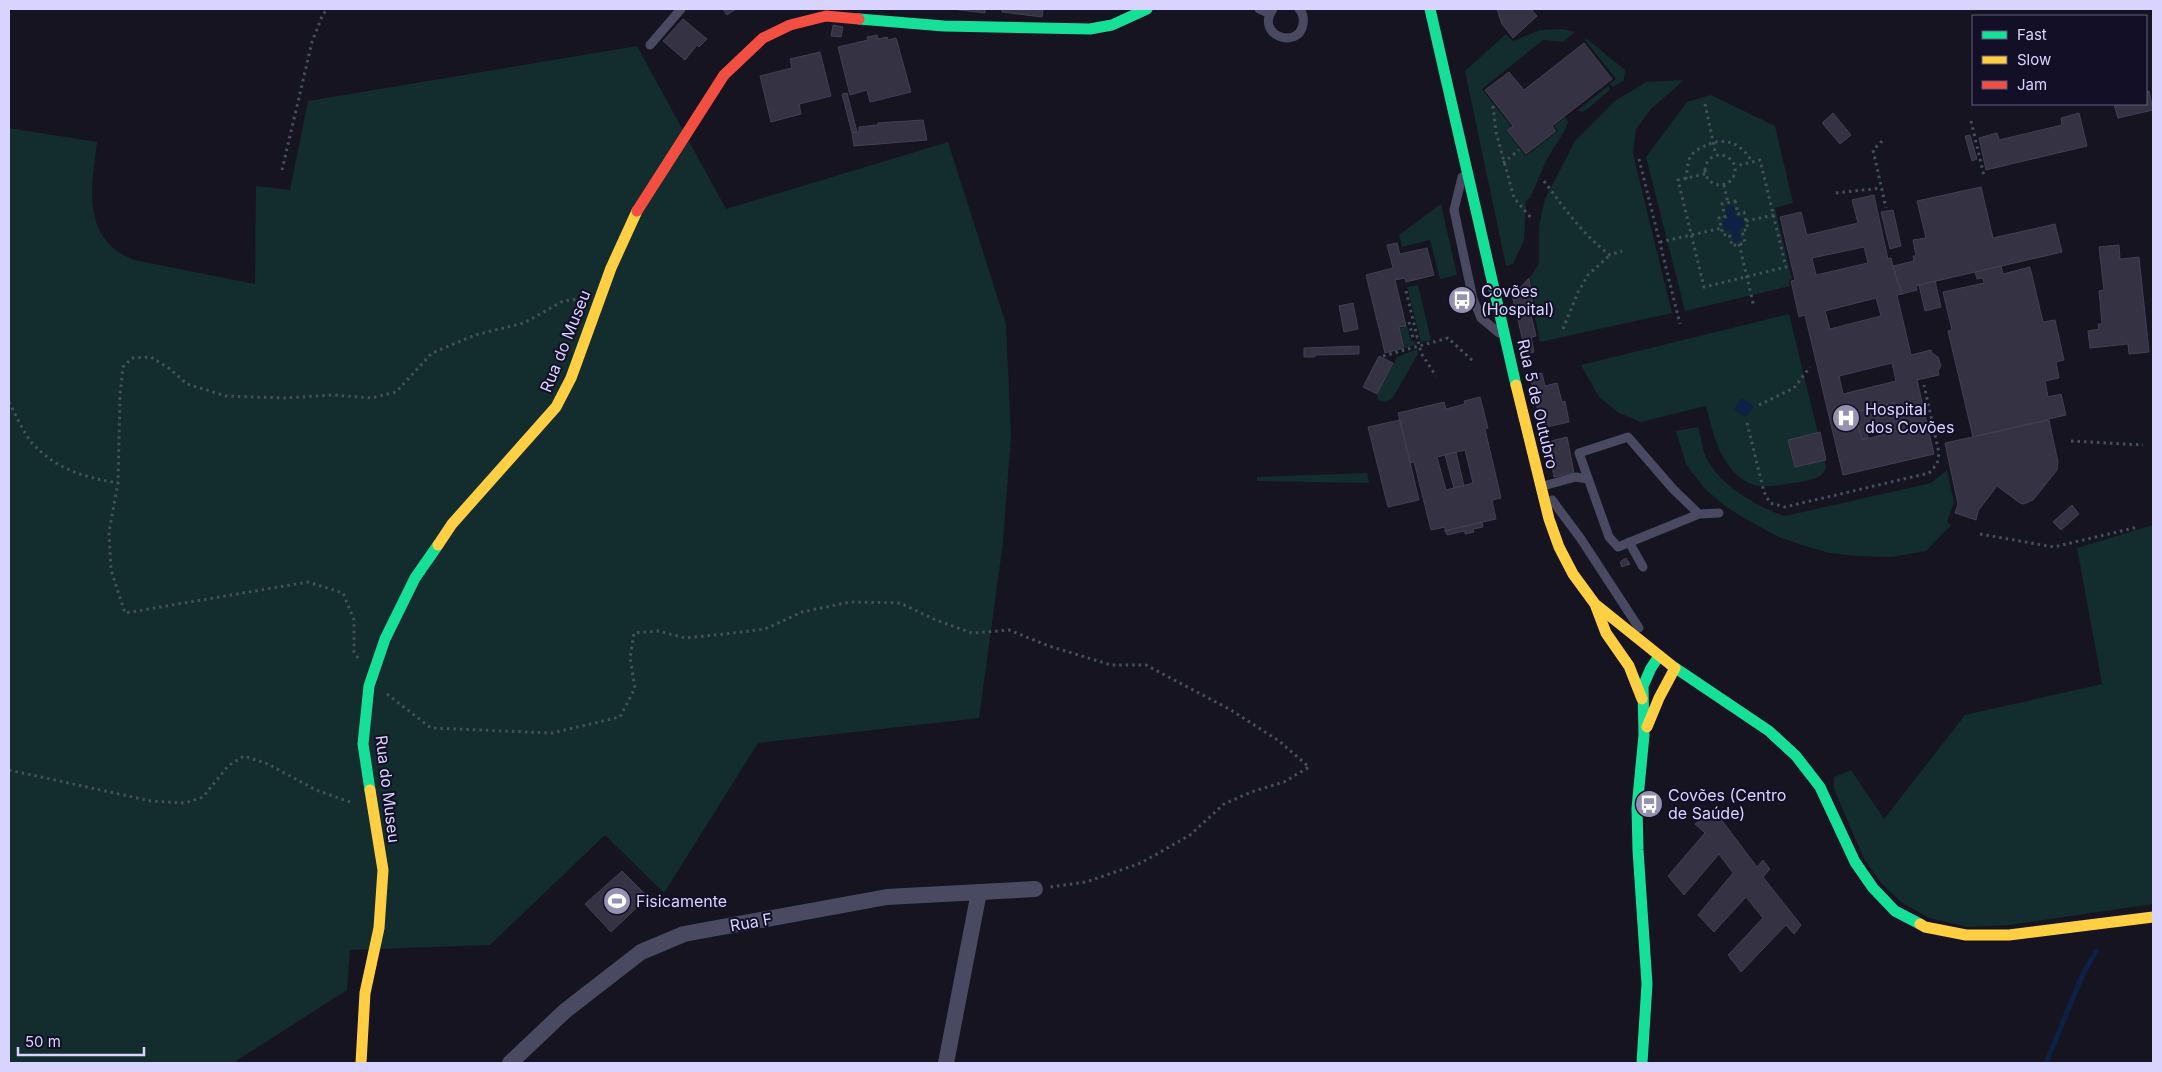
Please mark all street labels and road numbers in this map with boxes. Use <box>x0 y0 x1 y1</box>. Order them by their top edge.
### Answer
street label: Rua do Museu <box>535 287 595 395</box>
street label: Rua 5 de Outubro <box>1513 337 1563 471</box>
street label: Rua do Museu <box>371 734 405 844</box>
street label: Rua F <box>728 908 774 936</box>

